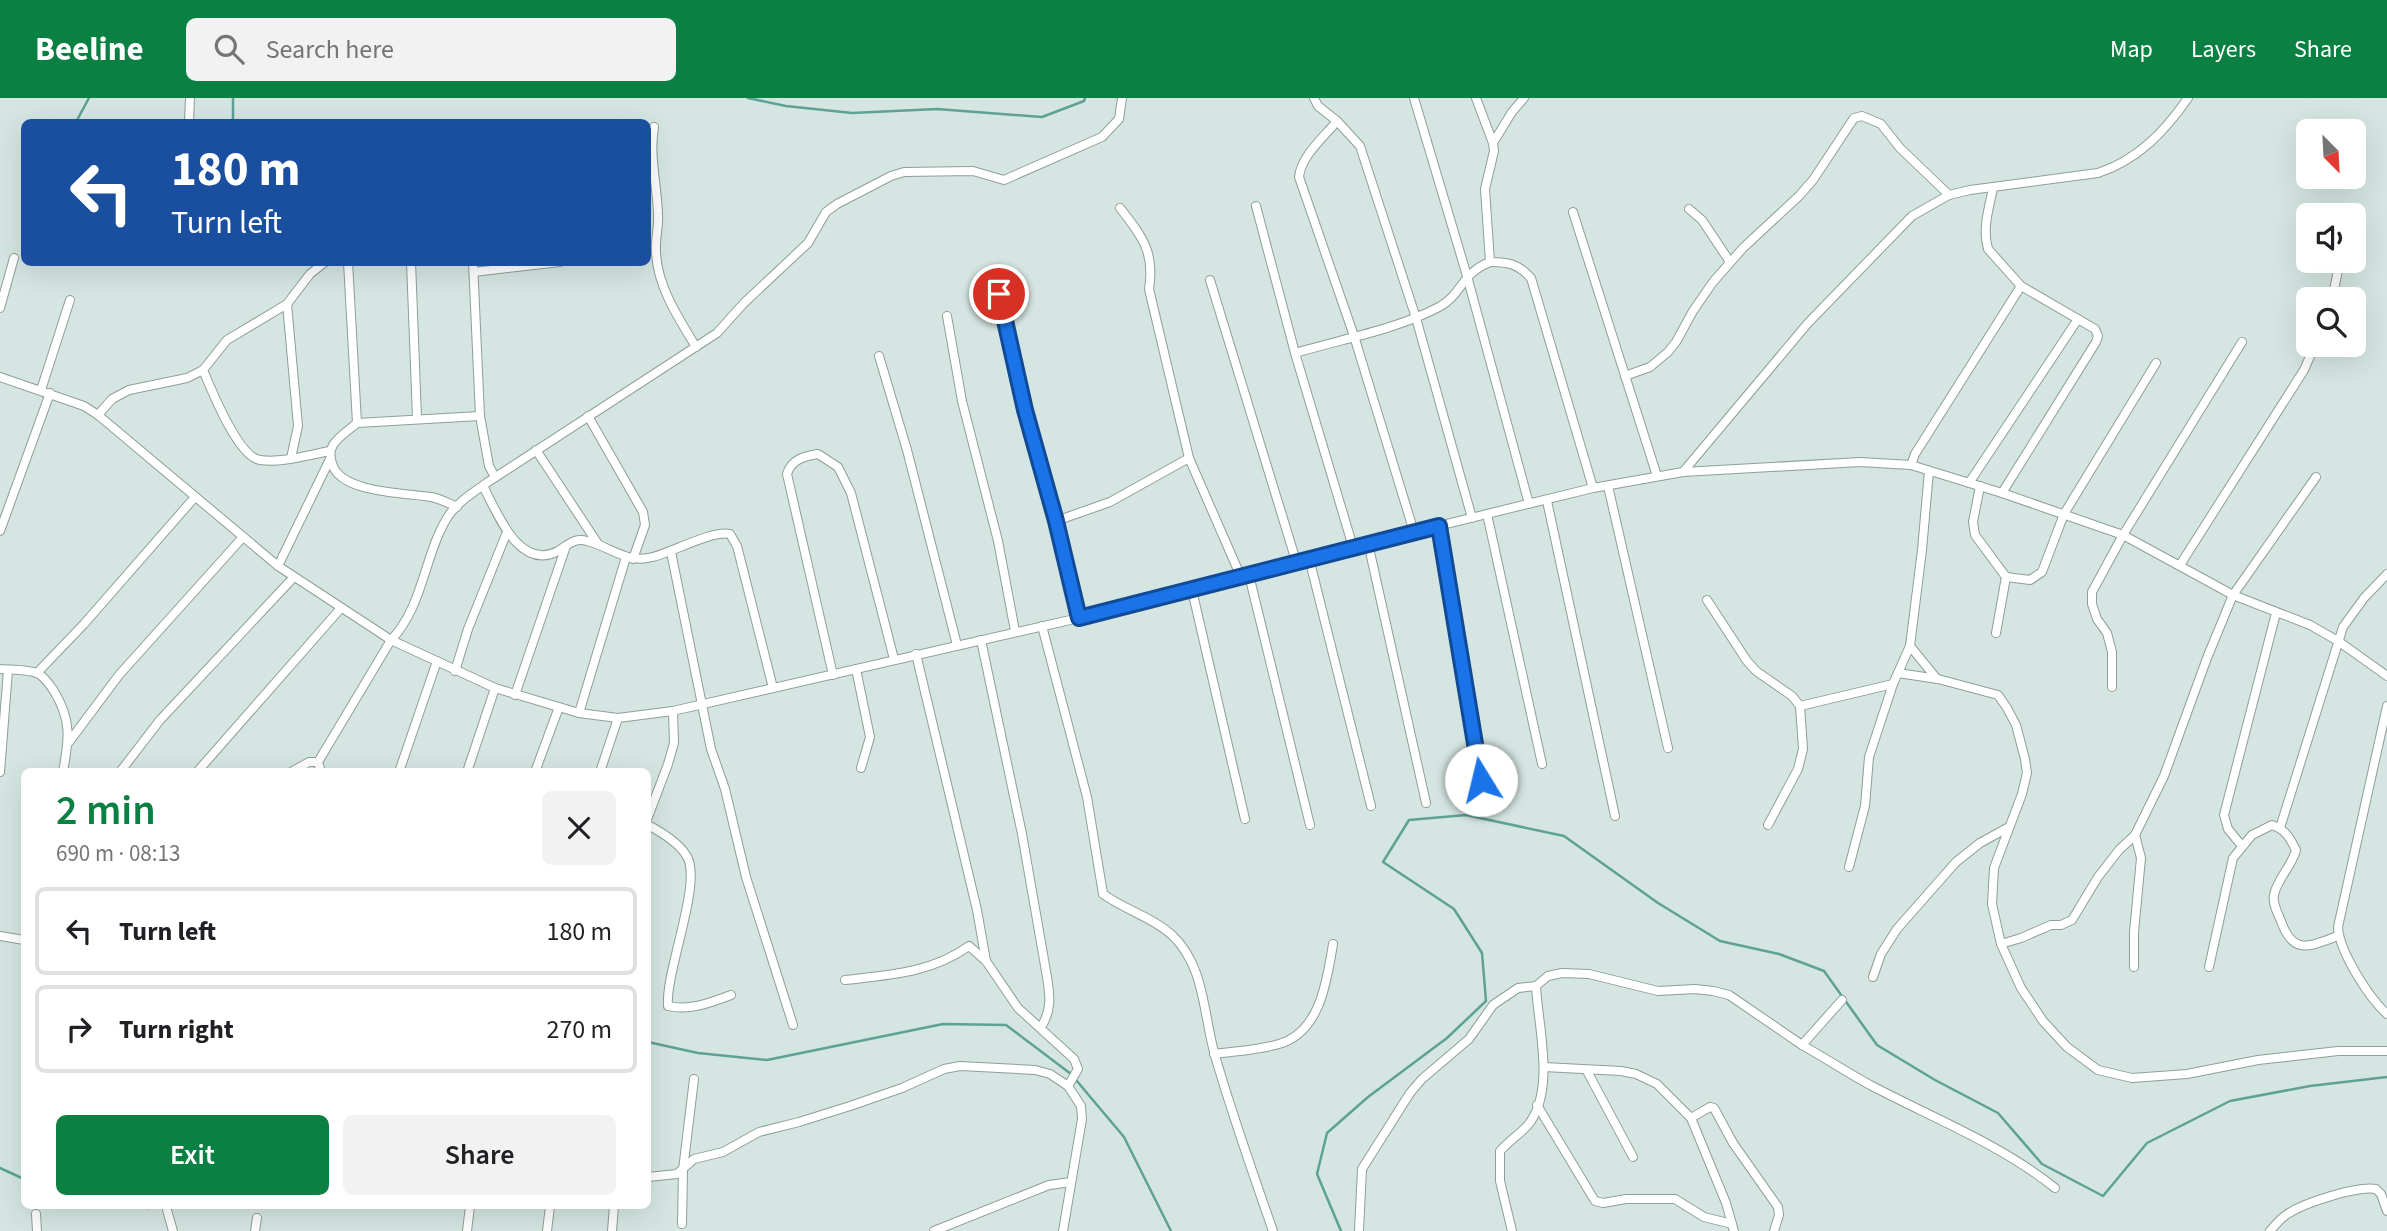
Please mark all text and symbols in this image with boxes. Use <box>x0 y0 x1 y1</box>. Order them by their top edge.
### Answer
search box <box>186 18 676 81</box>
text: Beeline <box>35 26 144 73</box>
icon: search <box>210 30 248 68</box>
text: Search here <box>266 31 394 68</box>
text: Map <box>2110 32 2153 67</box>
text: Layers <box>2191 32 2256 67</box>
text: Share <box>2294 32 2352 67</box>
north arrow <box>2296 119 2366 189</box>
map controls <box>2296 119 2366 357</box>
text: 180 m <box>171 135 300 205</box>
icon: left <box>56 147 147 238</box>
text: Turn left <box>171 200 282 246</box>
button: sound <box>2296 203 2366 273</box>
pin <box>969 264 1029 324</box>
icon: arrive <box>980 275 1018 313</box>
button: search <box>2296 287 2366 357</box>
position arrow <box>1444 743 1518 817</box>
text: 2 min <box>56 781 156 841</box>
button: close <box>542 791 616 865</box>
text: 690 m · 08:13 <box>56 837 180 870</box>
icon: left <box>60 912 98 950</box>
text: Turn left <box>119 913 216 950</box>
text: 180 m <box>546 913 612 950</box>
icon: right <box>60 1010 98 1048</box>
text: Turn right <box>119 1011 234 1048</box>
text: 270 m <box>546 1011 612 1048</box>
button: Exit <box>56 1115 329 1195</box>
button: Share <box>343 1115 616 1195</box>

